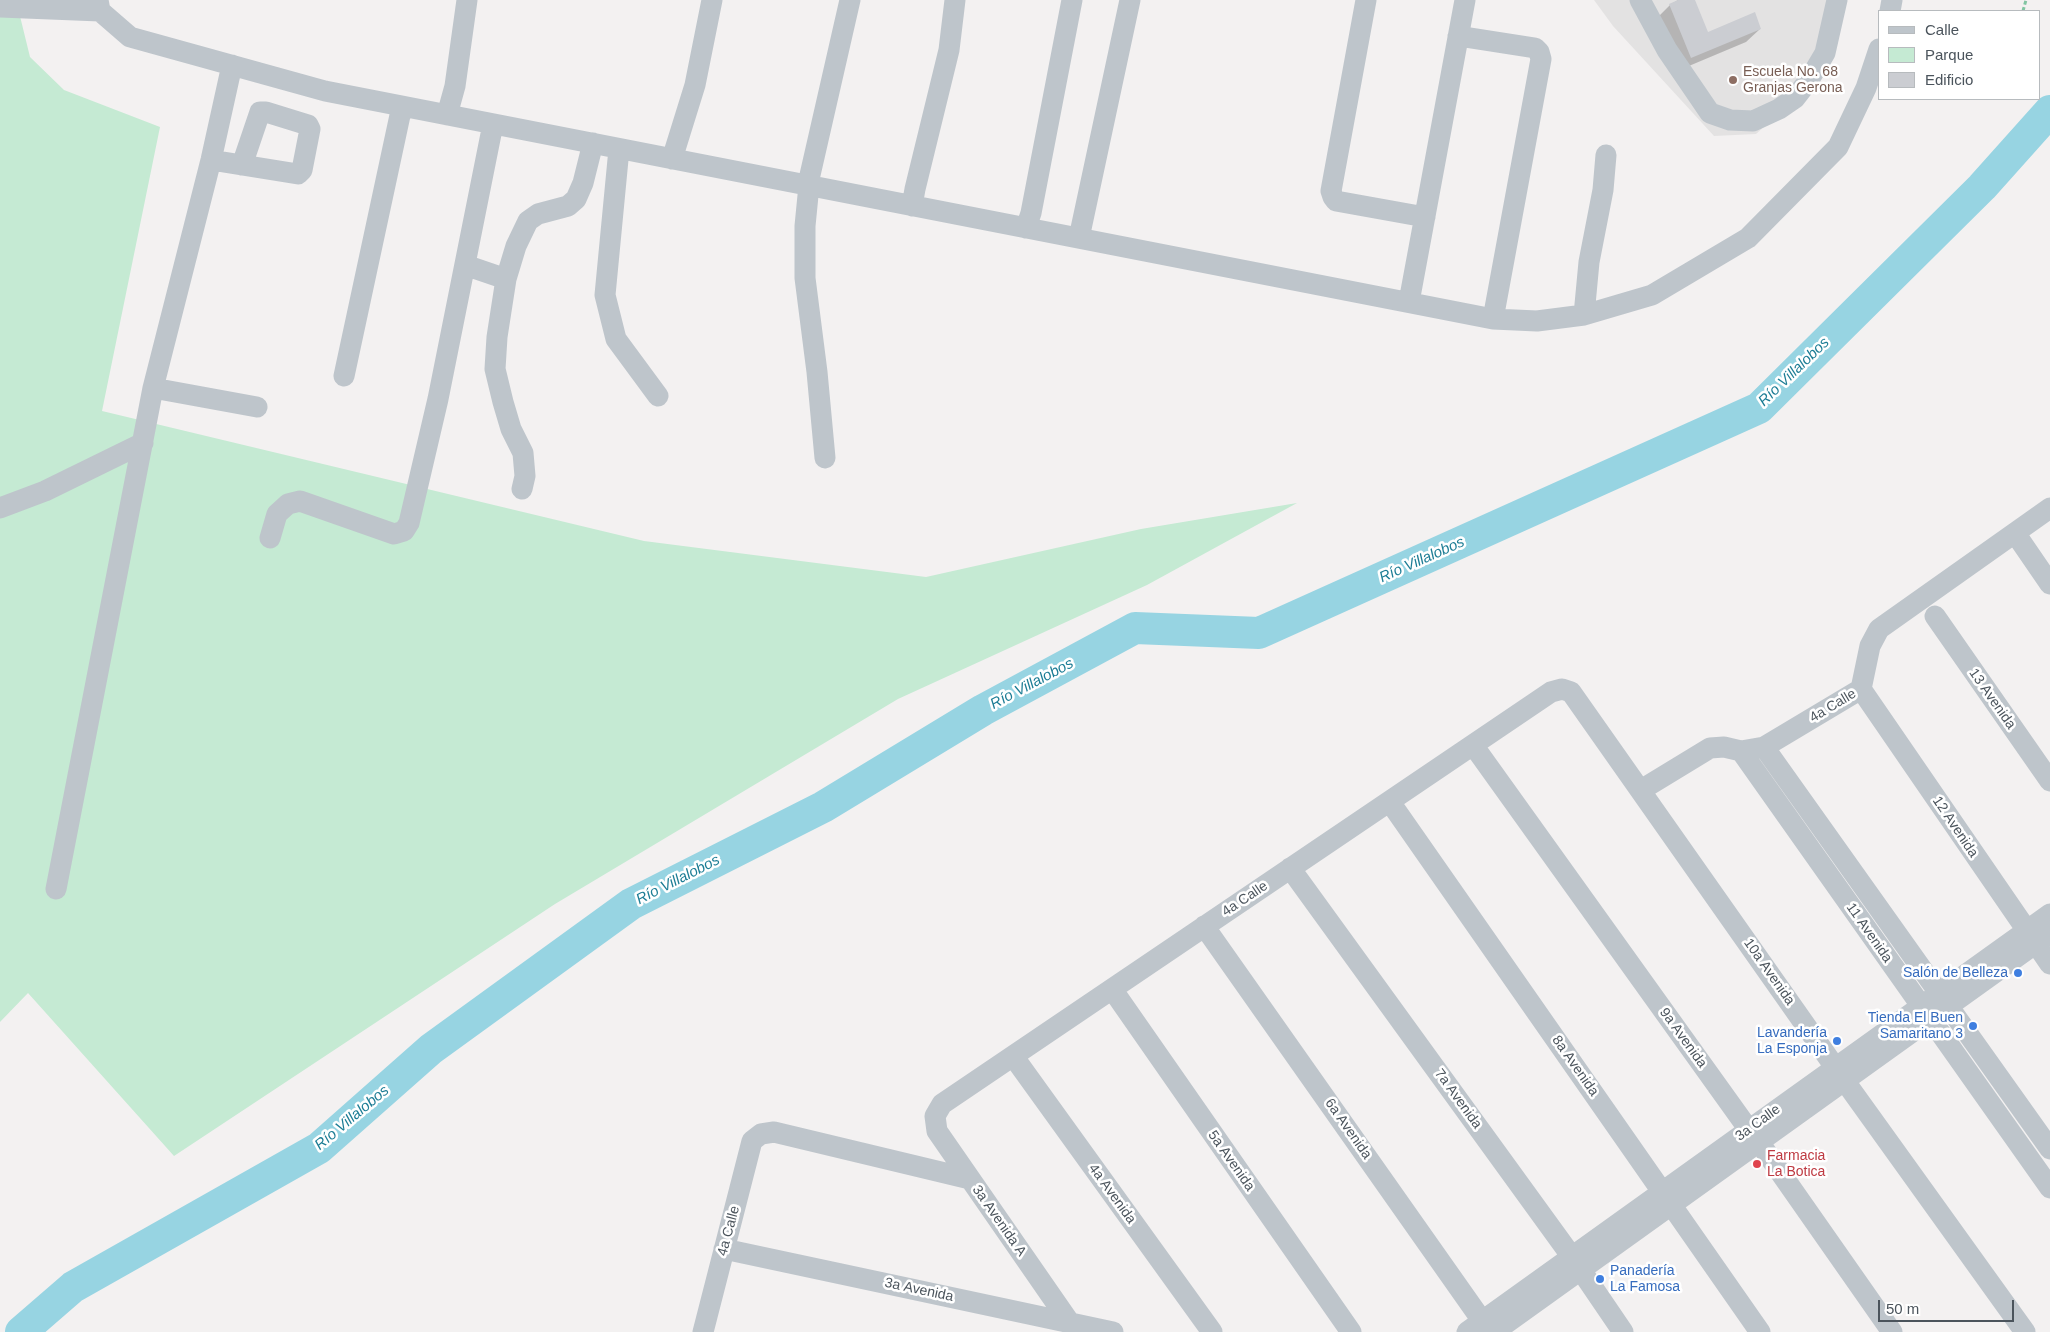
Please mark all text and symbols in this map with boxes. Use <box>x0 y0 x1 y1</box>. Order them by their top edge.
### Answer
legend <box>1878 10 2040 100</box>
text: Calle <box>1925 21 1959 38</box>
text: Parque <box>1925 46 1973 63</box>
place label: Escuela No. 68 Granjas Gerona <box>1743 64 1843 96</box>
text: Edificio <box>1925 71 1973 88</box>
marker: Escuela No. 68 Granjas Gerona <box>1727 74 1739 86</box>
water label: Río Villalobos <box>1755 334 1833 410</box>
water label: Río Villalobos <box>1377 533 1467 587</box>
water label: Río Villalobos <box>987 655 1077 713</box>
street label: 13 Avenida <box>1965 666 2019 732</box>
street label: 4a Calle <box>1807 686 1859 726</box>
street label: 12 Avenida <box>1929 793 1981 861</box>
water label: Río Villalobos <box>633 851 723 909</box>
street label: 4a Calle <box>1219 878 1271 920</box>
street label: 11 Avenida <box>1842 900 1896 966</box>
street label: 10a Avenida <box>1740 935 1798 1009</box>
place label: Salón de Belleza <box>1903 965 2008 981</box>
marker: Salón de Belleza <box>2012 967 2024 979</box>
street label: 9a Avenida <box>1656 1005 1710 1071</box>
place label: Tienda El Buen Samaritano 3 <box>1868 1010 1963 1042</box>
marker: Tienda El Buen Samaritano 3 <box>1967 1020 1979 1032</box>
place label: Lavandería La Esponja <box>1757 1025 1827 1058</box>
street label: 8a Avenida <box>1548 1033 1602 1099</box>
marker: Lavandería La Esponja <box>1831 1035 1843 1047</box>
street label: 7a Avenida <box>1431 1066 1485 1132</box>
water label: Río Villalobos <box>311 1082 393 1154</box>
street label: 6a Avenida <box>1321 1096 1375 1162</box>
street label: 3a Calle <box>1732 1101 1784 1145</box>
street label: 5a Avenida <box>1204 1128 1258 1194</box>
place label: Farmacia La Botica <box>1767 1148 1825 1180</box>
marker: Farmacia La Botica <box>1751 1158 1763 1170</box>
street label: 4a Avenida <box>1085 1161 1139 1227</box>
street label: 3a Avenida A <box>968 1182 1030 1260</box>
street label: 4a Calle <box>714 1204 744 1258</box>
place label: Panadería La Famosa <box>1610 1263 1680 1295</box>
marker: Panadería La Famosa <box>1594 1273 1606 1285</box>
street label: 3a Avenida <box>883 1275 955 1305</box>
scale bar <box>1880 1290 2016 1322</box>
text: 50 m <box>1886 1300 1919 1317</box>

